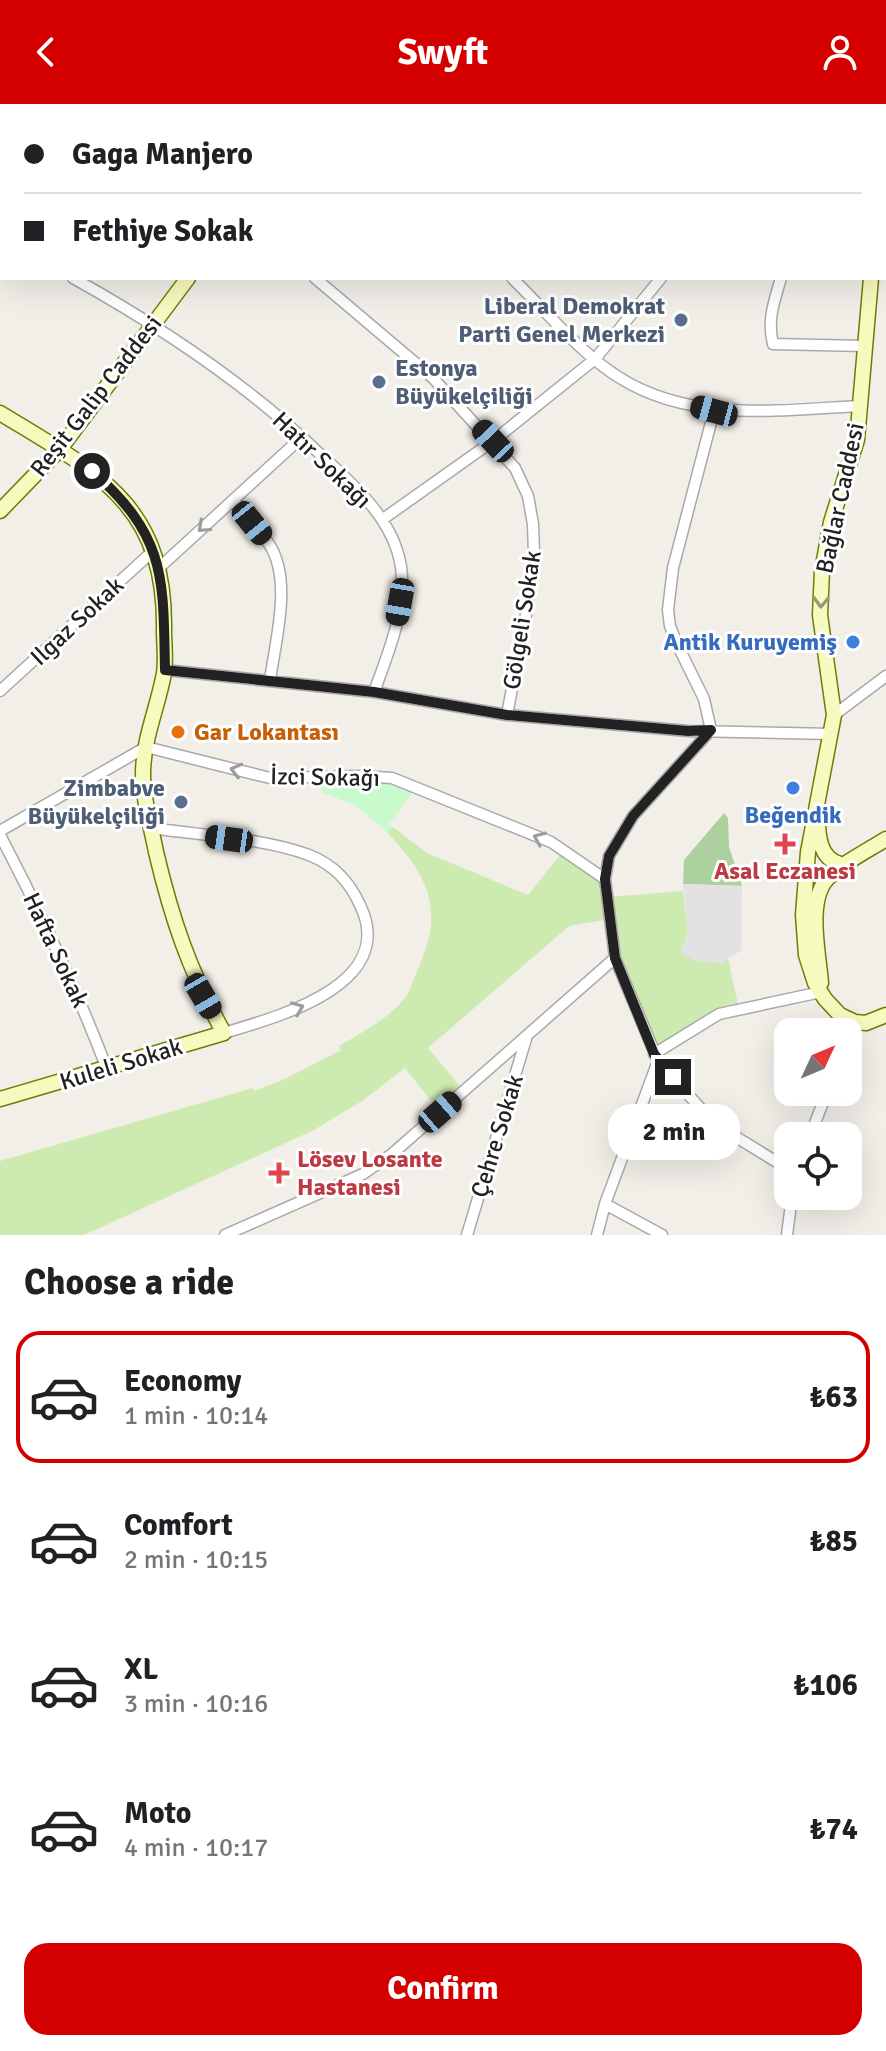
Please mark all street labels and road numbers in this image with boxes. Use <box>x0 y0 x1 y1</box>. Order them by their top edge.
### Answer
street label: Reşit Galip Caddesi <box>24 309 168 483</box>
street label: Hatır Sokağı <box>266 405 378 515</box>
street label: Bağlar Caddesi <box>809 420 871 576</box>
street label: Gölgeli Sokak <box>496 548 548 692</box>
street label: Ilgaz Sokak <box>24 570 130 672</box>
street label: İzci Sokağı <box>270 761 380 793</box>
street label: Hafta Sokak <box>16 888 96 1012</box>
street label: Kuleli Sokak <box>56 1031 186 1097</box>
street label: Çehre Sokak <box>464 1071 530 1201</box>

